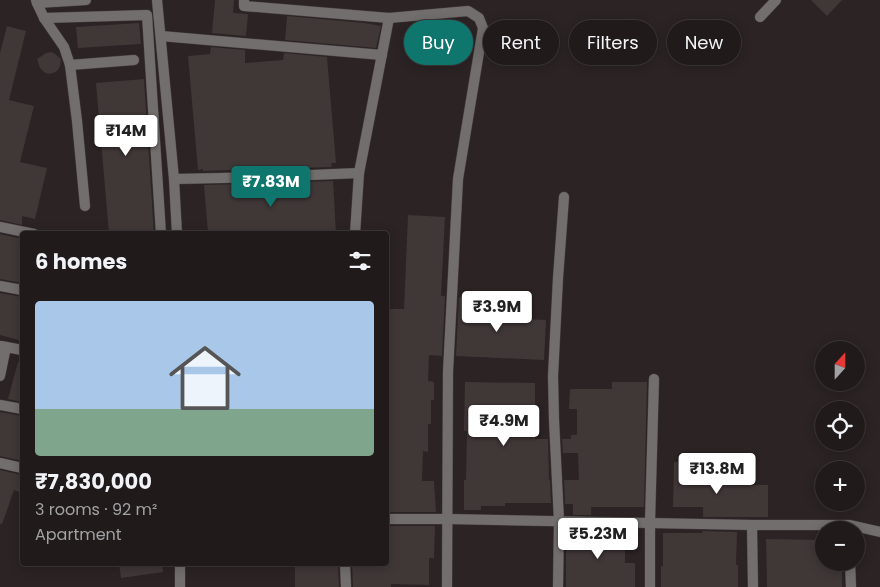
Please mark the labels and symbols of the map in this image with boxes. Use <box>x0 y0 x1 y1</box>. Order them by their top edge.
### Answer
pin: ₹14M <box>96 114 156 157</box>
pin: ₹7.83M <box>230 166 312 208</box>
pin: ₹3.9M <box>462 290 532 333</box>
north arrow <box>815 341 865 391</box>
pin: ₹4.9M <box>469 404 539 447</box>
pin: ₹13.8M <box>676 452 758 495</box>
pin: ₹5.23M <box>557 518 639 560</box>

